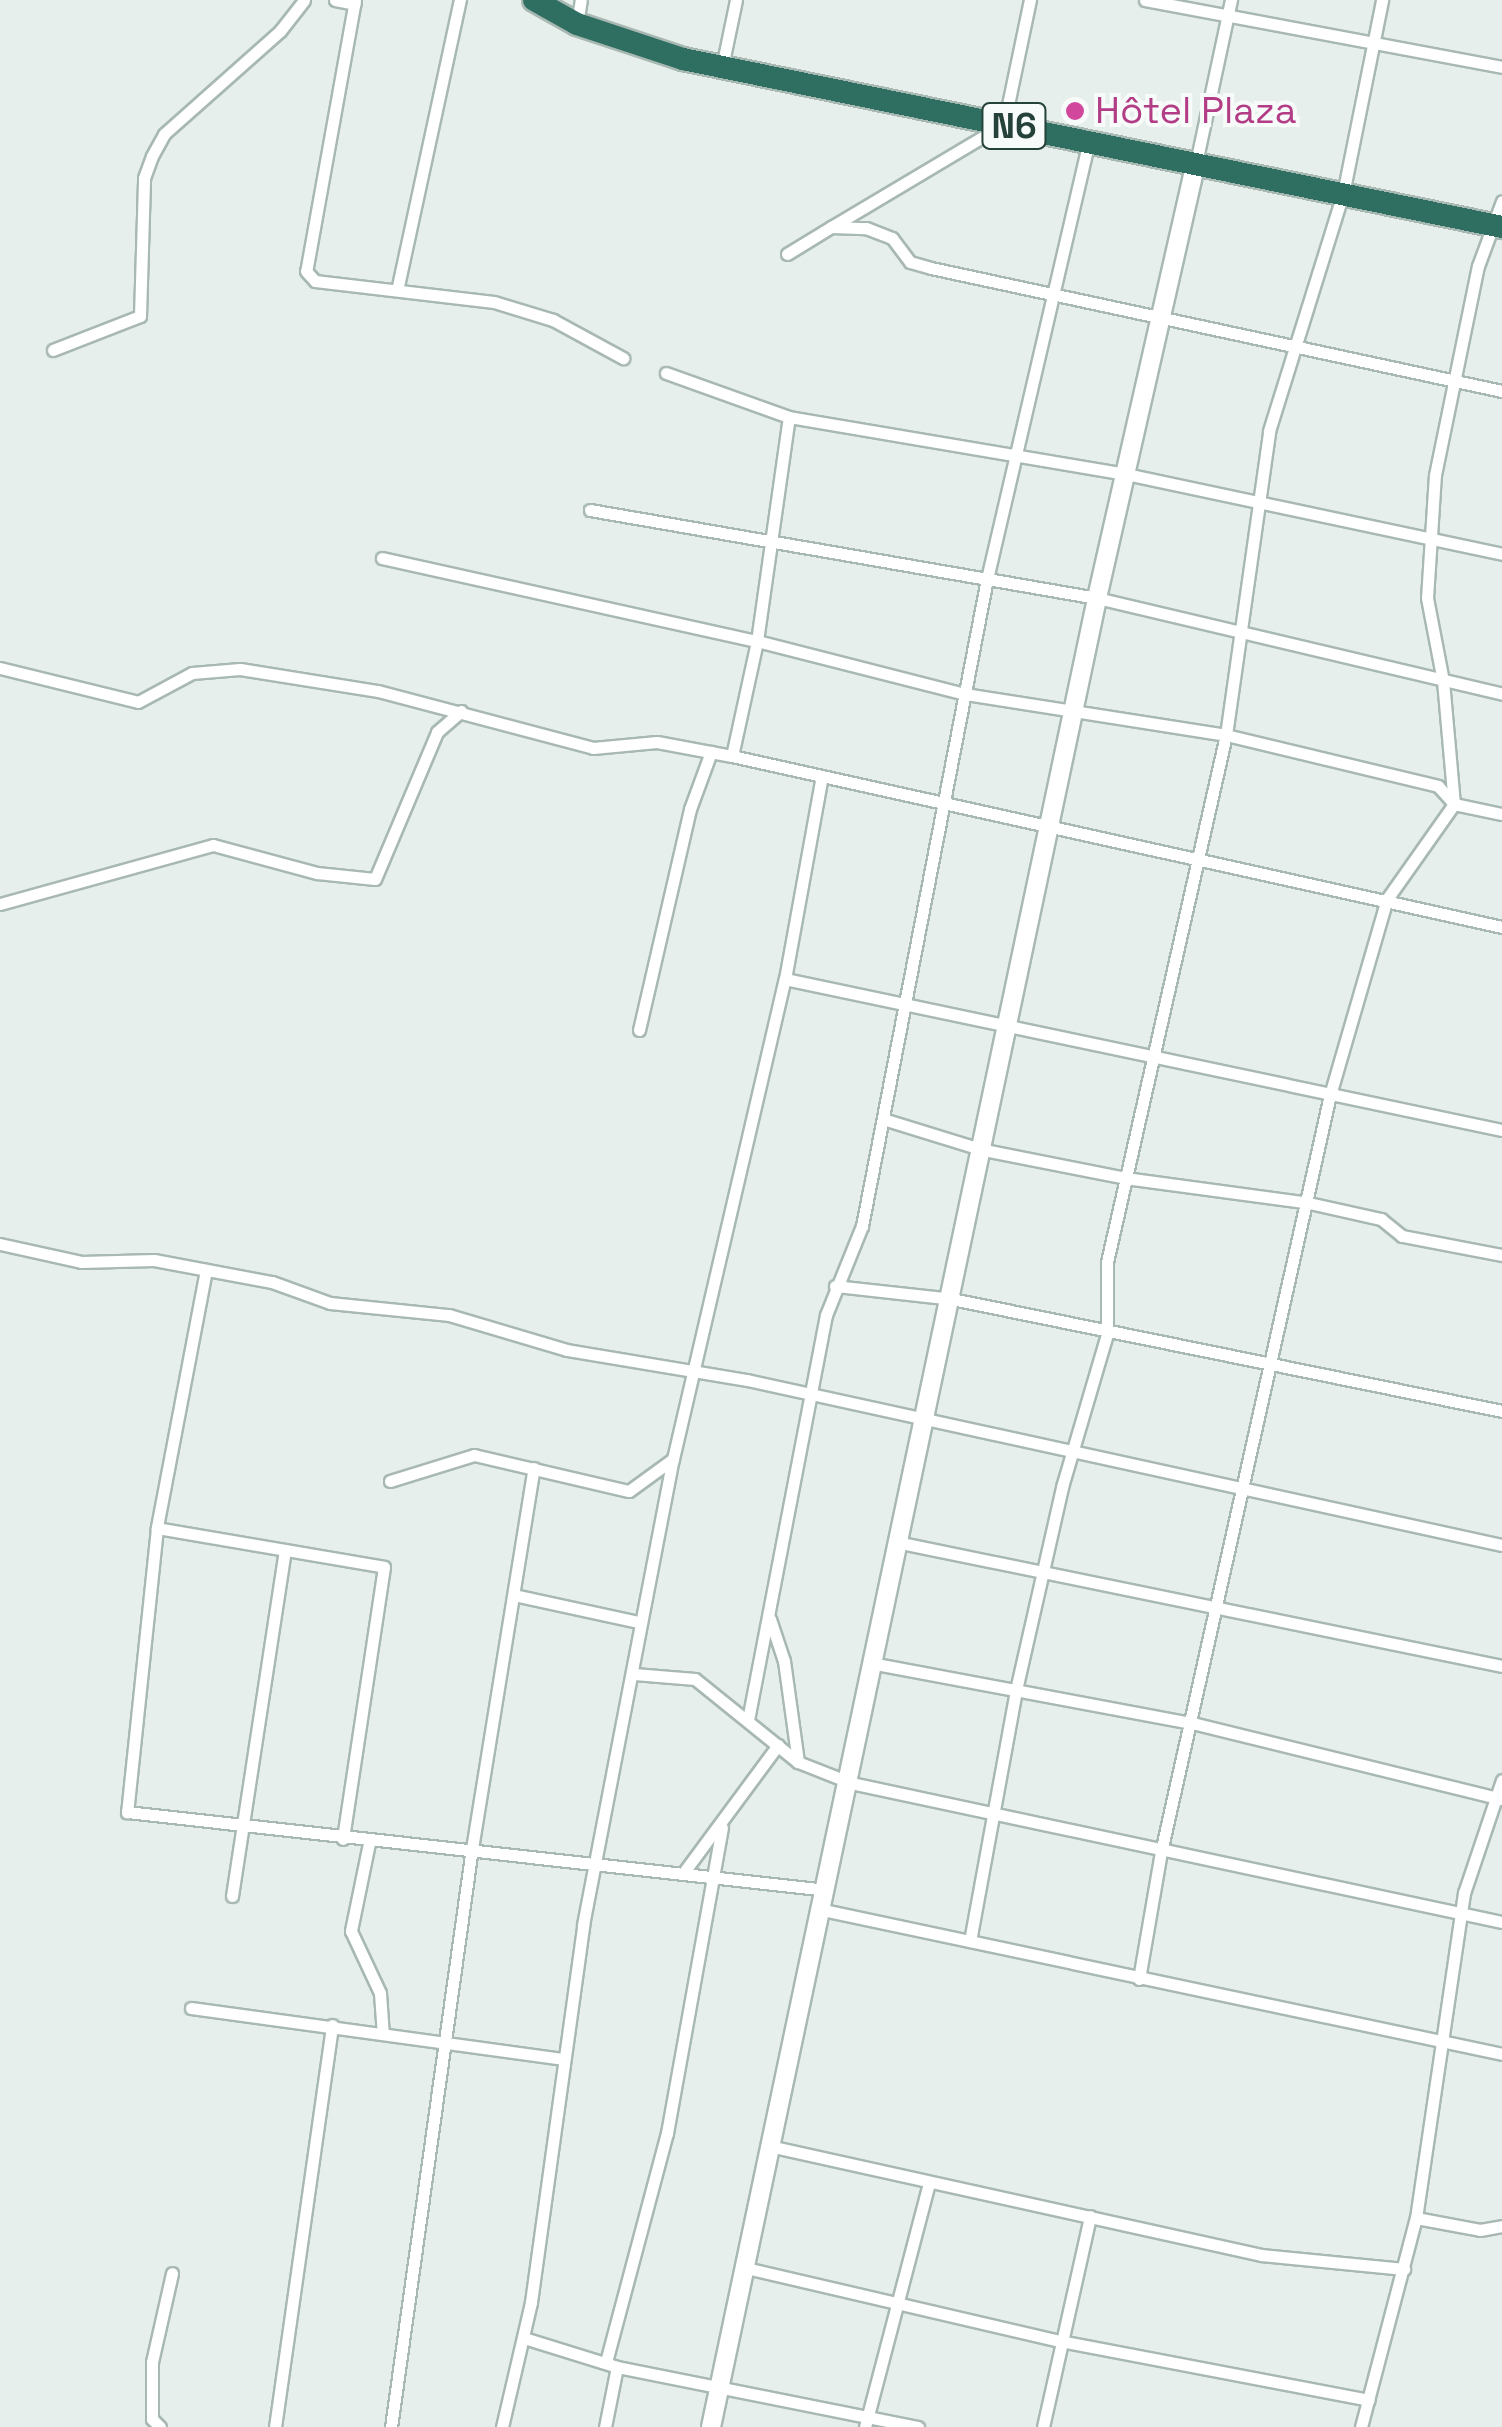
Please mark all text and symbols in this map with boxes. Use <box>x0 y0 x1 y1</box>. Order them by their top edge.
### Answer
place label: Hôtel Plaza <box>1095 88 1297 134</box>
road number: N6 <box>979 96 1049 156</box>
marker: Hôtel Plaza <box>1064 100 1086 122</box>

